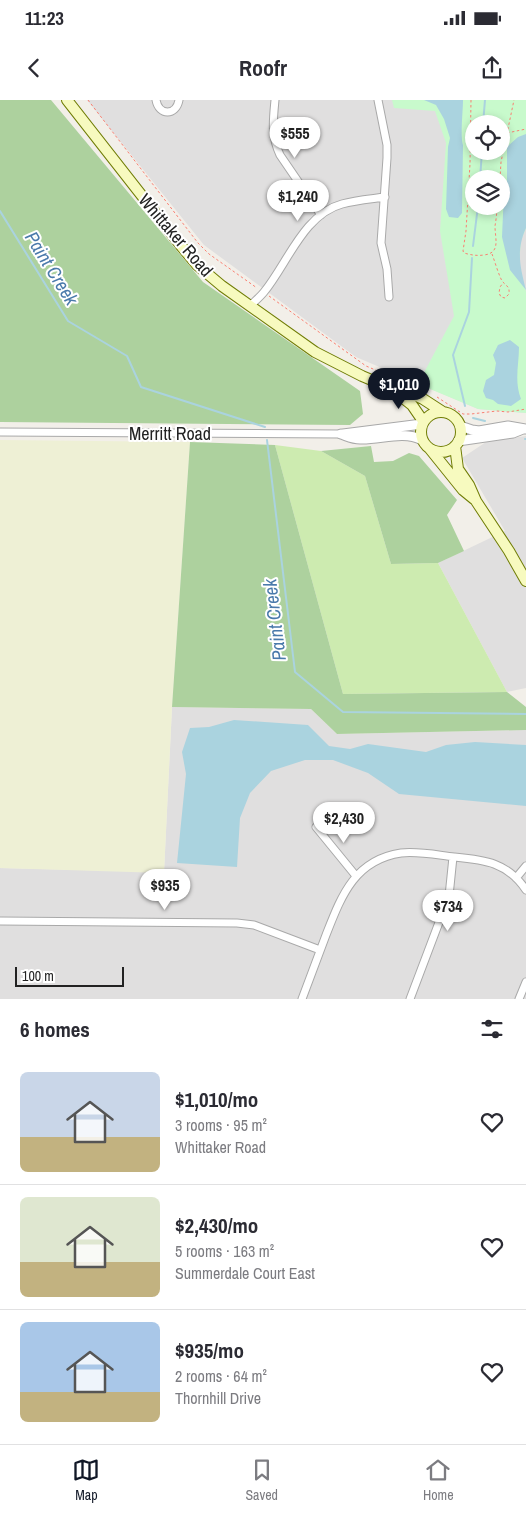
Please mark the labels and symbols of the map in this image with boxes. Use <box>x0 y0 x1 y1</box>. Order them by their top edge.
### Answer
pin: $555 <box>265 117 325 159</box>
pin: $1,240 <box>257 180 339 222</box>
street label: Whittaker Road <box>133 188 219 282</box>
water label: Paint Creek <box>19 226 85 311</box>
pin: $1,010 <box>358 368 440 410</box>
street label: Merritt Road <box>129 421 211 446</box>
water label: Paint Creek <box>256 576 292 662</box>
pin: $2,430 <box>303 802 385 844</box>
pin: $935 <box>135 868 195 911</box>
pin: $734 <box>418 890 478 932</box>
scale bar <box>15 964 124 987</box>

